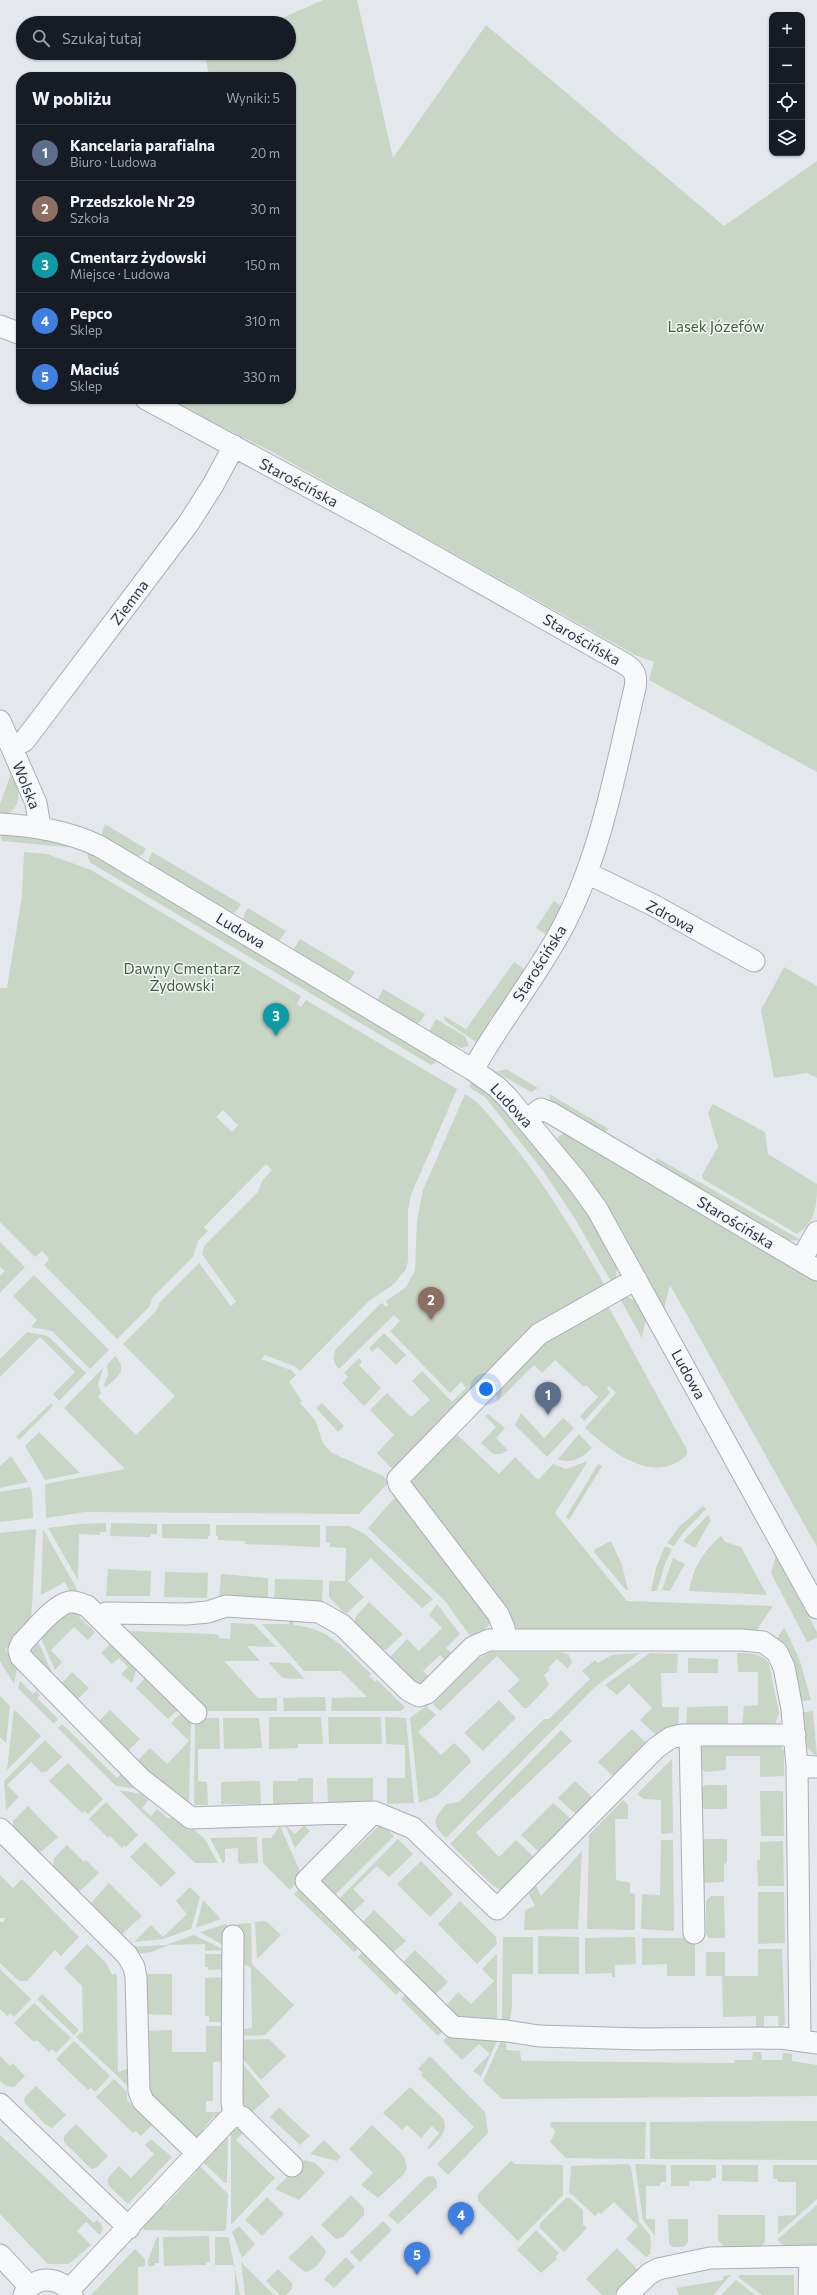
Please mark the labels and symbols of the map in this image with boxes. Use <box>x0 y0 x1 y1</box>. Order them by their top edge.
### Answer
park label: Lasek Józefów <box>668 317 764 335</box>
street label: Starościńska <box>257 454 341 510</box>
street label: Ziemna <box>106 576 152 628</box>
street label: Starościńska <box>540 610 624 668</box>
street label: Wolska <box>9 759 45 811</box>
street label: Zdrowa <box>643 896 699 936</box>
street label: Ludowa <box>213 908 269 952</box>
street label: Starościńska <box>508 921 570 1005</box>
park label: Dawny Cmentarz Żydowski <box>123 959 241 994</box>
pin: 3 <box>263 1003 289 1036</box>
street label: Ludowa <box>487 1079 537 1131</box>
street label: Starościńska <box>694 1192 778 1252</box>
pin: 2 <box>418 1287 444 1320</box>
street label: Ludowa <box>668 1346 710 1402</box>
your location <box>476 1379 496 1399</box>
pin: 1 <box>535 1382 561 1415</box>
pin: 4 <box>448 2202 474 2235</box>
pin: 5 <box>404 2242 430 2275</box>

